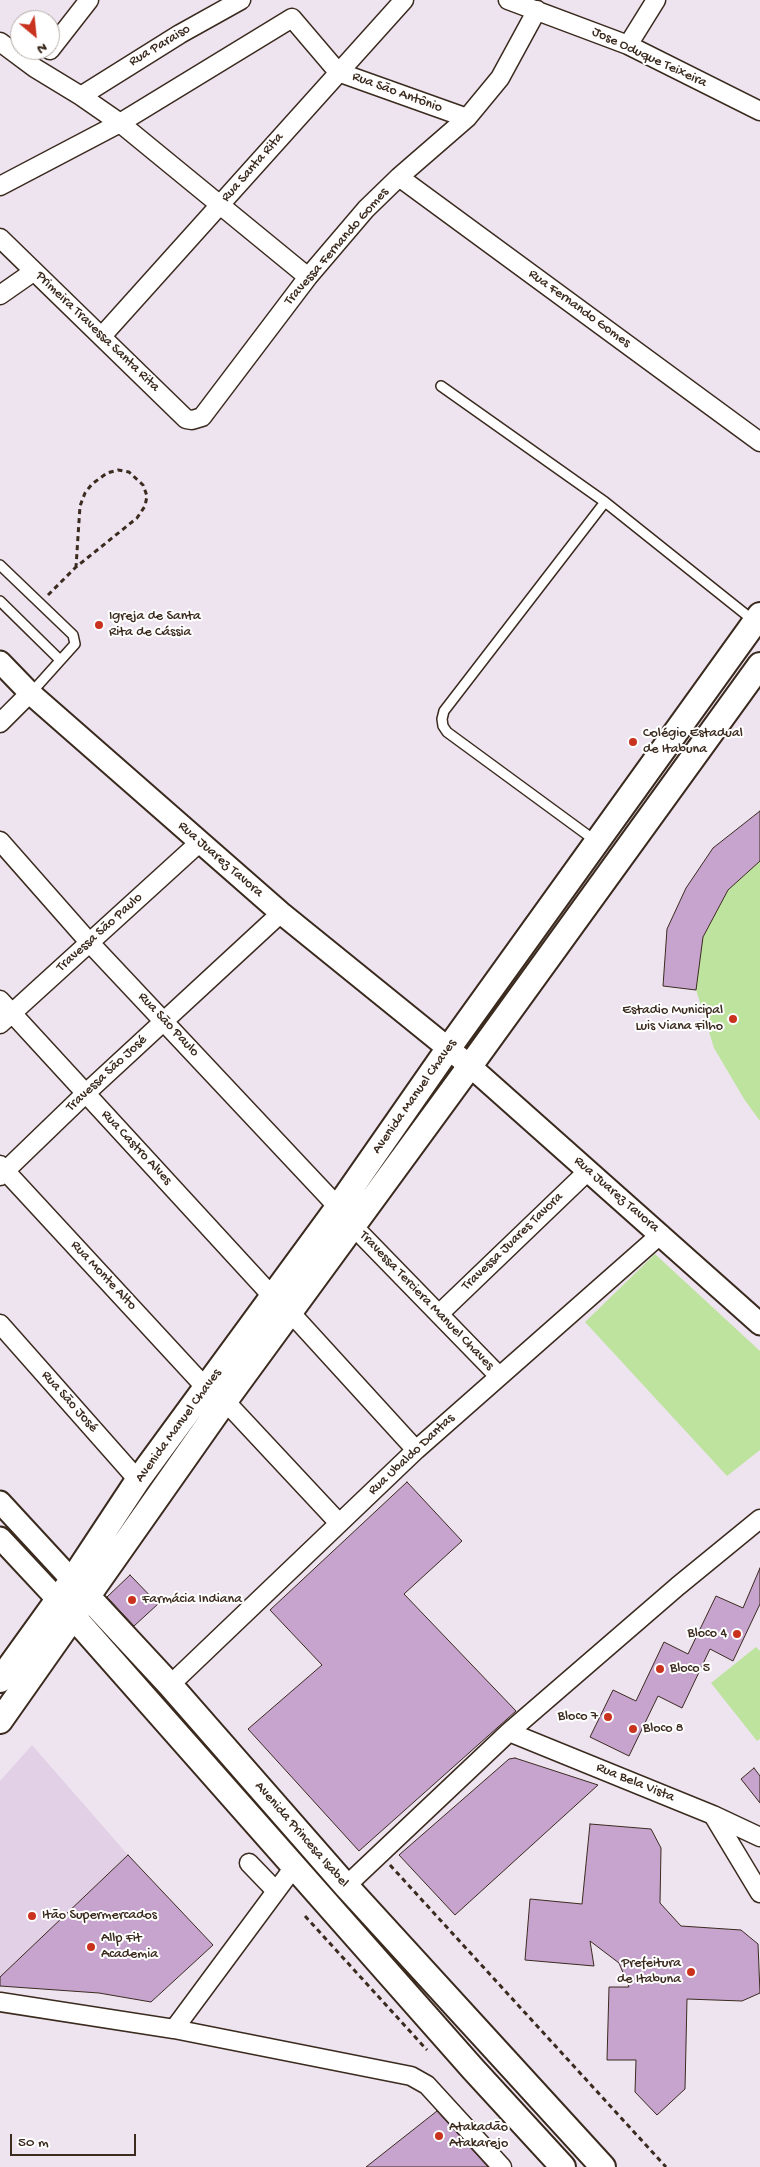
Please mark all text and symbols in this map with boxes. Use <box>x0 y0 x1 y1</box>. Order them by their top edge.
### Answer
north arrow <box>10 10 60 60</box>
street label: Rua Paraiso <box>126 21 194 71</box>
street label: Jose Oduque Teixeira <box>589 24 709 92</box>
text: N <box>34 38 50 57</box>
street label: Rua São Antônio <box>350 69 444 117</box>
street label: Rua Santa Rita <box>218 130 288 206</box>
street label: Travessa Fernando Gomes <box>281 185 393 309</box>
street label: Rua Fernando Gomes <box>524 266 634 352</box>
street label: Primeira Travessa Santa Rita <box>31 268 163 396</box>
place label: Igreja de Santa Rita de Cássia <box>109 609 201 642</box>
marker: Igreja de Santa Rita de Cássia <box>93 619 105 631</box>
place label: Colégio Estadual de Itabuna <box>643 726 743 759</box>
marker: Colégio Estadual de Itabuna <box>627 736 639 748</box>
street label: Rua Juarez Tavora <box>174 818 266 902</box>
street label: Travessa São Paulo <box>53 890 147 976</box>
street label: Rua São Paulo <box>134 989 202 1061</box>
place label: Estadio Municipal Luis Viana Filho <box>622 1003 723 1036</box>
marker: Estadio Municipal Luis Viana Filho <box>727 1013 739 1025</box>
street label: Travessa São José <box>63 1032 151 1116</box>
street label: Avenida Manuel Chaves <box>369 1036 461 1158</box>
street label: Rua Castro Alves <box>97 1107 175 1189</box>
street label: Rua Juarez Tavora <box>570 1153 662 1237</box>
street label: Travessa Juares Tavora <box>459 1189 567 1295</box>
street label: Travessa Terciera Manuel Chaves <box>355 1228 497 1374</box>
street label: Rua Monte Alto <box>66 1238 140 1314</box>
street label: Avenida Manuel Chaves <box>132 1366 226 1486</box>
street label: Rua São José <box>37 1368 101 1436</box>
street label: Rua Ubaldo Dantas <box>365 1411 459 1499</box>
place label: Farmácia Indiana <box>142 1592 242 1608</box>
marker: Farmácia Indiana <box>126 1594 138 1606</box>
place label: Bloco 4 <box>688 1626 727 1642</box>
marker: Bloco 4 <box>731 1628 743 1640</box>
place label: Bloco 5 <box>670 1661 710 1677</box>
marker: Bloco 5 <box>654 1663 666 1675</box>
place label: Bloco 7 <box>558 1709 598 1725</box>
marker: Bloco 7 <box>602 1711 614 1723</box>
place label: Bloco 8 <box>643 1721 684 1737</box>
marker: Bloco 8 <box>627 1723 639 1735</box>
street label: Rua Bela Vista <box>593 1760 677 1806</box>
street label: Avenida Princesa Isabel <box>250 1778 352 1892</box>
place label: Itão Supermercados <box>42 1908 157 1924</box>
marker: Itão Supermercados <box>26 1910 38 1922</box>
place label: Allp Fit Academia <box>101 1931 158 1964</box>
marker: Allp Fit Academia <box>85 1941 97 1953</box>
place label: Prefeitura de Itabuna <box>617 1956 681 1988</box>
marker: Prefeitura de Itabuna <box>685 1966 697 1978</box>
place label: Atakadão Atakarejo <box>449 2120 508 2152</box>
scale bar <box>12 2124 139 2156</box>
marker: Atakadão Atakarejo <box>433 2130 445 2142</box>
text: 50 m <box>18 2134 49 2152</box>

